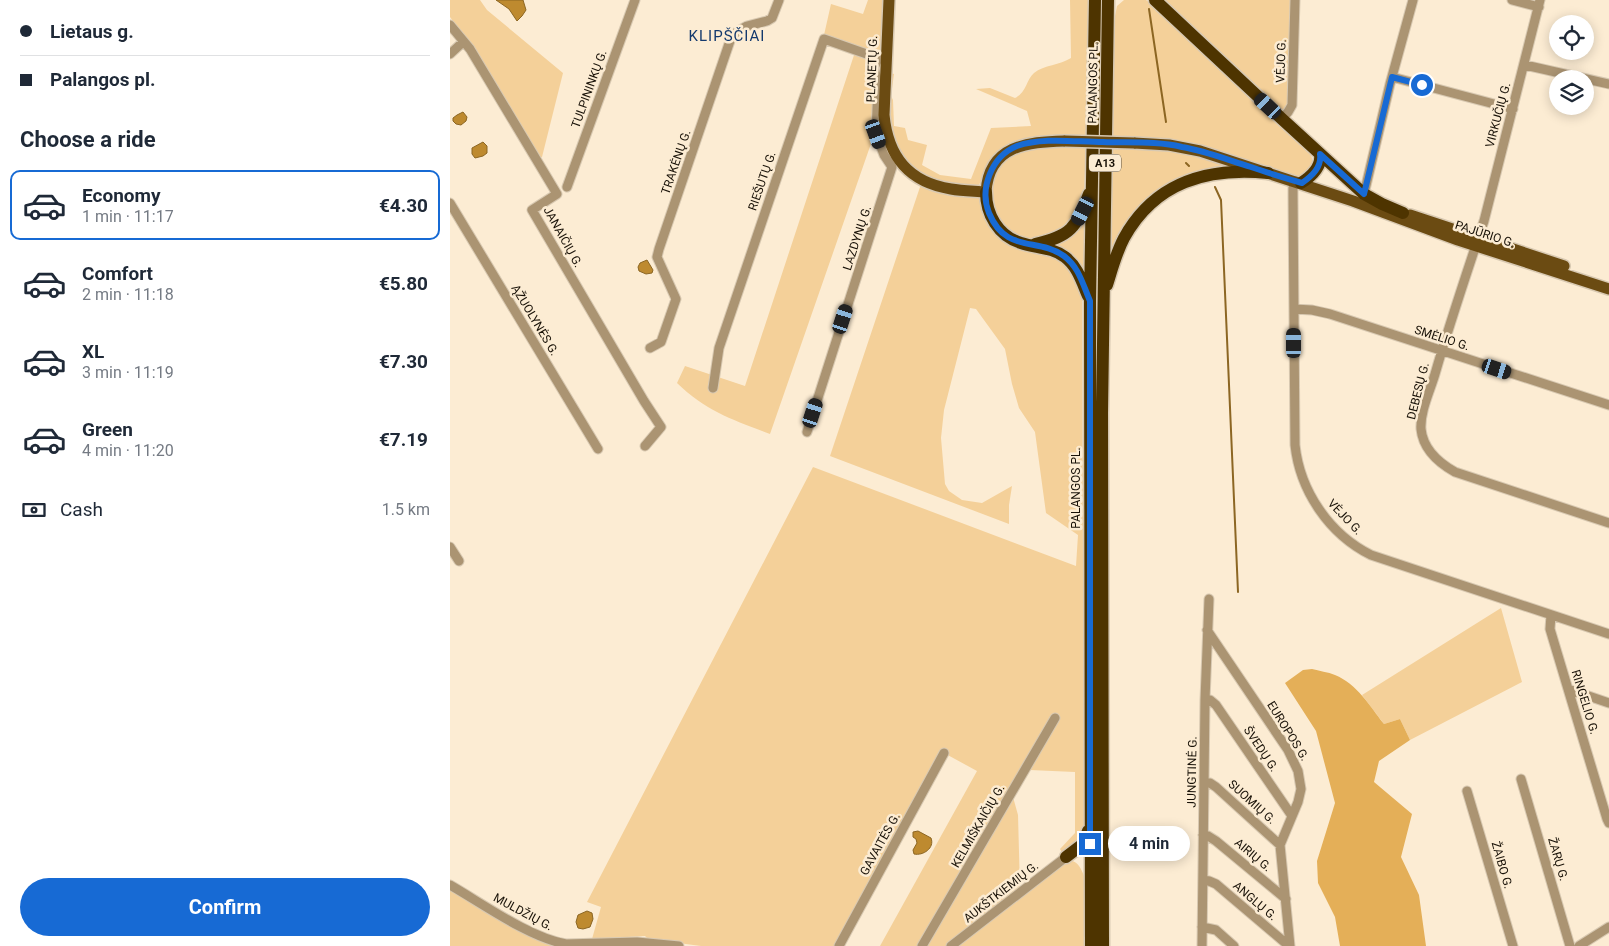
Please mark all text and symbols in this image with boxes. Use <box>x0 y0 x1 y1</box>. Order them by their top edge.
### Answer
map controls <box>1549 15 1594 115</box>
button: locate <box>1549 15 1594 60</box>
text: Lietaus g. <box>50 20 134 43</box>
district label: KLIPŠČIAI <box>689 27 765 45</box>
street label: PLANETŲ G. <box>864 35 880 103</box>
street label: VĖJO G. <box>1272 39 1289 83</box>
street label: PALANGOS PL. <box>1085 42 1101 124</box>
street label: TULPININKŲ G. <box>568 48 610 130</box>
text: Palangos pl. <box>50 68 155 91</box>
button: layers <box>1549 70 1594 115</box>
route start <box>1411 74 1433 96</box>
street label: VIRKUČIŲ G. <box>1482 81 1513 149</box>
car <box>1251 90 1284 122</box>
car <box>863 117 888 151</box>
text: Choose a ride <box>20 127 156 152</box>
street label: TRAKĖNŲ G. <box>657 128 694 196</box>
street label: RIEŠUTŲ G. <box>744 149 779 212</box>
road number: A13 <box>1089 154 1121 172</box>
icon: car <box>22 183 67 228</box>
text: Economy <box>82 184 161 207</box>
text: €4.30 <box>379 194 428 217</box>
car <box>1069 194 1096 228</box>
street label: JANAIČIŲ G. <box>541 204 586 270</box>
street label: LAZDYNŲ G. <box>840 204 874 272</box>
text: 1 min · 11:17 <box>82 207 174 226</box>
street label: PAJŪRIO G. <box>1453 218 1517 250</box>
icon: car <box>22 261 67 306</box>
text: Comfort <box>82 262 153 285</box>
text: €5.80 <box>379 272 428 295</box>
street label: ĄŽUOLYNĖS G. <box>508 282 562 358</box>
text: 2 min · 11:18 <box>82 285 174 304</box>
car <box>831 302 854 336</box>
street label: SMĖLIO G. <box>1413 322 1471 353</box>
car <box>1286 328 1301 358</box>
icon: car <box>22 339 67 384</box>
text: XL <box>82 340 104 363</box>
text: €7.30 <box>379 350 428 373</box>
car <box>1480 357 1513 381</box>
street label: DEBESŲ G. <box>1404 361 1432 421</box>
text: 3 min · 11:19 <box>82 363 174 382</box>
car <box>801 396 824 430</box>
icon: car <box>22 417 67 462</box>
text: Green <box>82 418 133 441</box>
text: €7.19 <box>379 428 428 451</box>
text: 4 min · 11:20 <box>82 441 174 460</box>
street label: PALANGOS PL. <box>1069 447 1083 529</box>
icon: cash <box>20 496 48 524</box>
street label: VĖJO G. <box>1325 496 1366 538</box>
text: Cash <box>60 498 103 521</box>
text: 1.5 km <box>382 500 430 519</box>
street label: RINGELIO G. <box>1569 668 1601 736</box>
street label: EUROPOS G. <box>1264 699 1312 763</box>
street label: ŠVEDŲ G. <box>1241 723 1282 774</box>
street label: JUNGTINĖ G. <box>1183 736 1200 808</box>
street label: SUOMIŲ G. <box>1225 777 1279 827</box>
street label: KELMIŠKAIČIŲ G. <box>948 782 1007 870</box>
street label: GAVAITĖS G. <box>856 810 903 878</box>
callout: 4 min <box>1108 826 1190 862</box>
route end <box>1079 833 1101 855</box>
text: 4 min <box>1129 834 1169 853</box>
street label: ŽARŲ G. <box>1545 835 1572 882</box>
street label: AIRIŲ G. <box>1232 836 1274 874</box>
street label: ŽAIBO G. <box>1489 840 1516 890</box>
street label: AUKŠTKIEMIŲ G. <box>960 858 1041 925</box>
button: Confirm <box>20 878 430 936</box>
street label: ANGLŲ G. <box>1230 879 1280 923</box>
street label: MULDŽIŲ G. <box>491 890 555 933</box>

